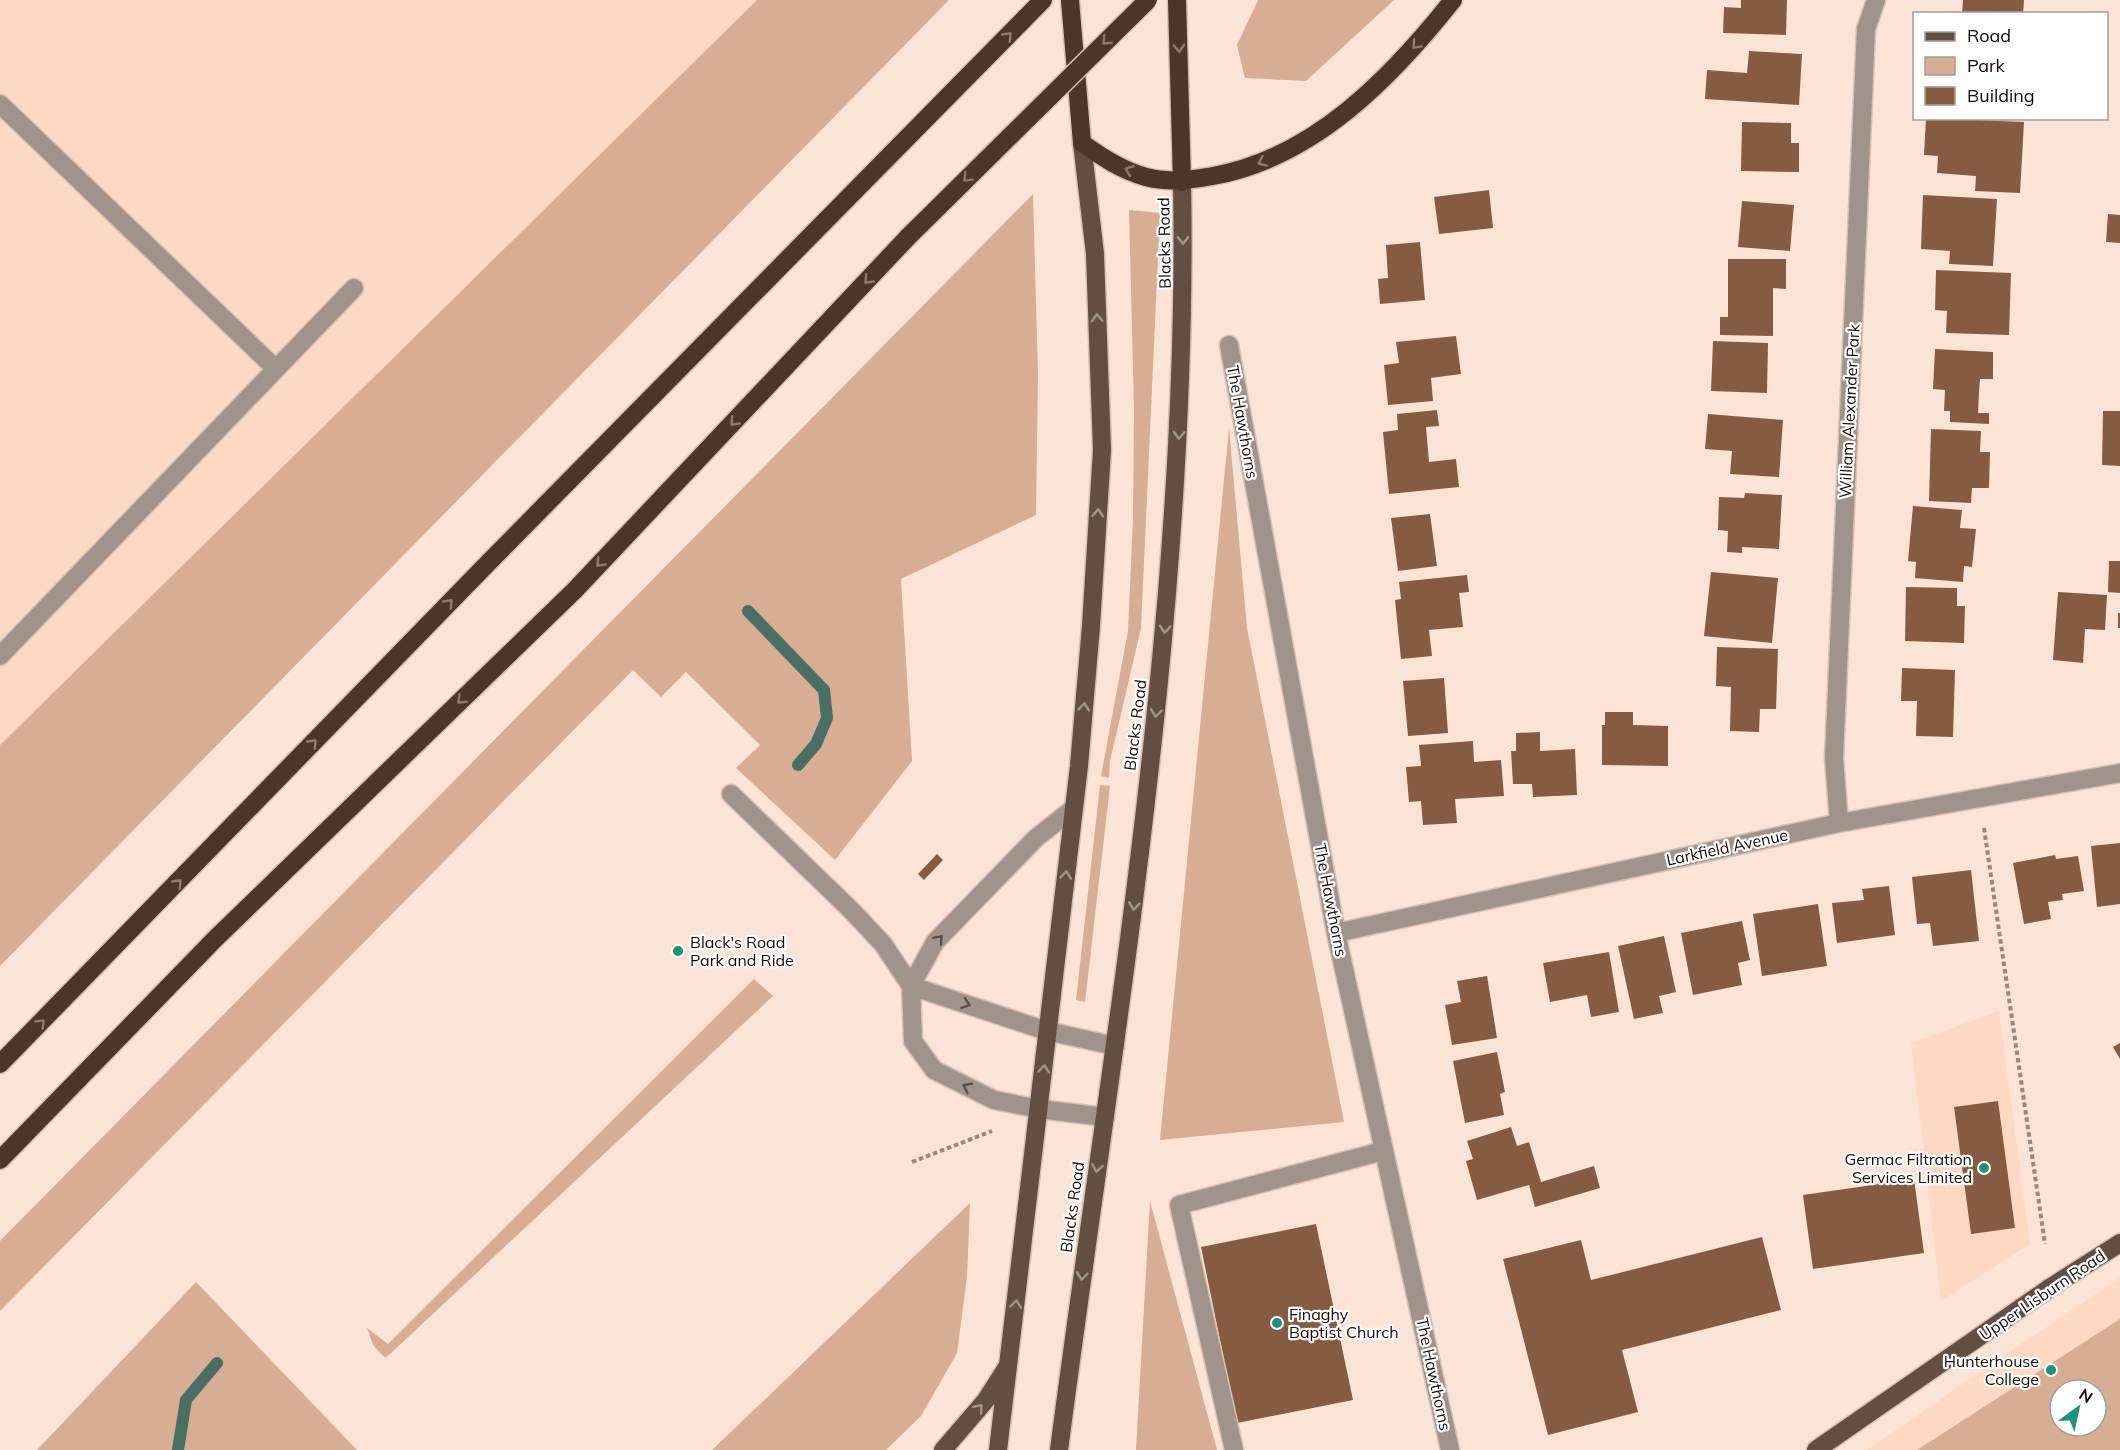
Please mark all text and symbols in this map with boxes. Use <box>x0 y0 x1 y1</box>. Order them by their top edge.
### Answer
legend <box>1913 12 2108 120</box>
text: Road <box>1967 24 2011 47</box>
one-way arrow <box>1001 32 1012 42</box>
one-way arrow <box>1103 34 1114 45</box>
one-way arrow <box>1412 39 1423 49</box>
one-way arrow <box>1172 43 1185 52</box>
text: Park <box>1967 54 2006 77</box>
text: Building <box>1967 84 2035 107</box>
one-way arrow <box>1257 155 1268 167</box>
one-way arrow <box>1124 165 1135 178</box>
one-way arrow <box>964 171 975 182</box>
street label: Blacks Road <box>1153 197 1175 289</box>
one-way arrow <box>1177 236 1189 245</box>
one-way arrow <box>864 272 875 283</box>
one-way arrow <box>1091 314 1103 323</box>
street label: William Alexander Park <box>1834 323 1864 499</box>
street label: The Hawthorns <box>1223 364 1263 480</box>
one-way arrow <box>730 415 741 425</box>
one-way arrow <box>1172 430 1185 439</box>
one-way arrow <box>1091 508 1104 518</box>
one-way arrow <box>596 557 607 567</box>
one-way arrow <box>442 599 453 610</box>
one-way arrow <box>1159 625 1172 634</box>
street label: Blacks Road <box>1119 678 1151 772</box>
one-way arrow <box>458 693 469 704</box>
one-way arrow <box>1077 703 1090 712</box>
one-way arrow <box>1151 708 1163 717</box>
one-way arrow <box>306 740 317 751</box>
street label: Larkfield Avenue <box>1664 824 1790 870</box>
street label: The Hawthorns <box>1310 842 1352 958</box>
one-way arrow <box>1059 871 1072 880</box>
one-way arrow <box>170 880 181 891</box>
one-way arrow <box>1128 902 1140 911</box>
place label: Black's Road Park and Ride <box>690 932 794 970</box>
one-way arrow <box>932 935 943 946</box>
marker: Black's Road Park and Ride <box>671 944 685 958</box>
one-way arrow <box>960 997 971 1010</box>
one-way arrow <box>34 1019 45 1030</box>
one-way arrow <box>1037 1065 1050 1074</box>
one-way arrow <box>962 1083 973 1095</box>
place label: Germac Filtration Services Limited <box>1845 1149 1972 1187</box>
street label: Blacks Road <box>1056 1160 1088 1254</box>
marker: Germac Filtration Services Limited <box>1977 1161 1991 1175</box>
one-way arrow <box>1092 1163 1104 1172</box>
street label: Upper Lisburn Road <box>1975 1245 2109 1345</box>
one-way arrow <box>1076 1272 1089 1281</box>
one-way arrow <box>1009 1300 1022 1309</box>
place label: Finaghy Baptist Church <box>1289 1304 1399 1342</box>
marker: Finaghy Baptist Church <box>1270 1316 1284 1330</box>
street label: The Hawthorns <box>1412 1316 1456 1432</box>
place label: Hunterhouse College <box>1944 1351 2039 1389</box>
marker: Hunterhouse College <box>2044 1363 2058 1377</box>
north arrow <box>2048 1378 2108 1438</box>
text: N <box>2076 1384 2097 1407</box>
one-way arrow <box>971 1404 982 1415</box>

